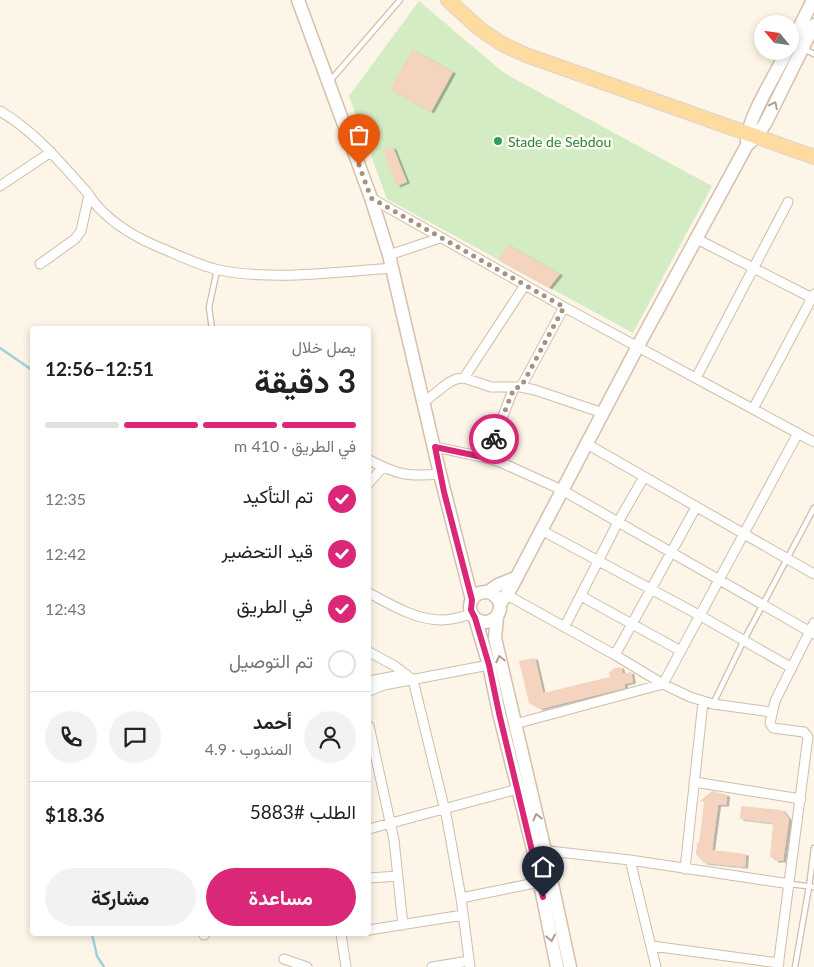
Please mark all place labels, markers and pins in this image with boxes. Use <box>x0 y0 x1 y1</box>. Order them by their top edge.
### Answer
pin <box>338 114 380 165</box>
place label: Stade de Sebdou <box>508 133 611 150</box>
marker: Stade de Sebdou <box>492 135 504 147</box>
pin <box>522 846 564 897</box>

